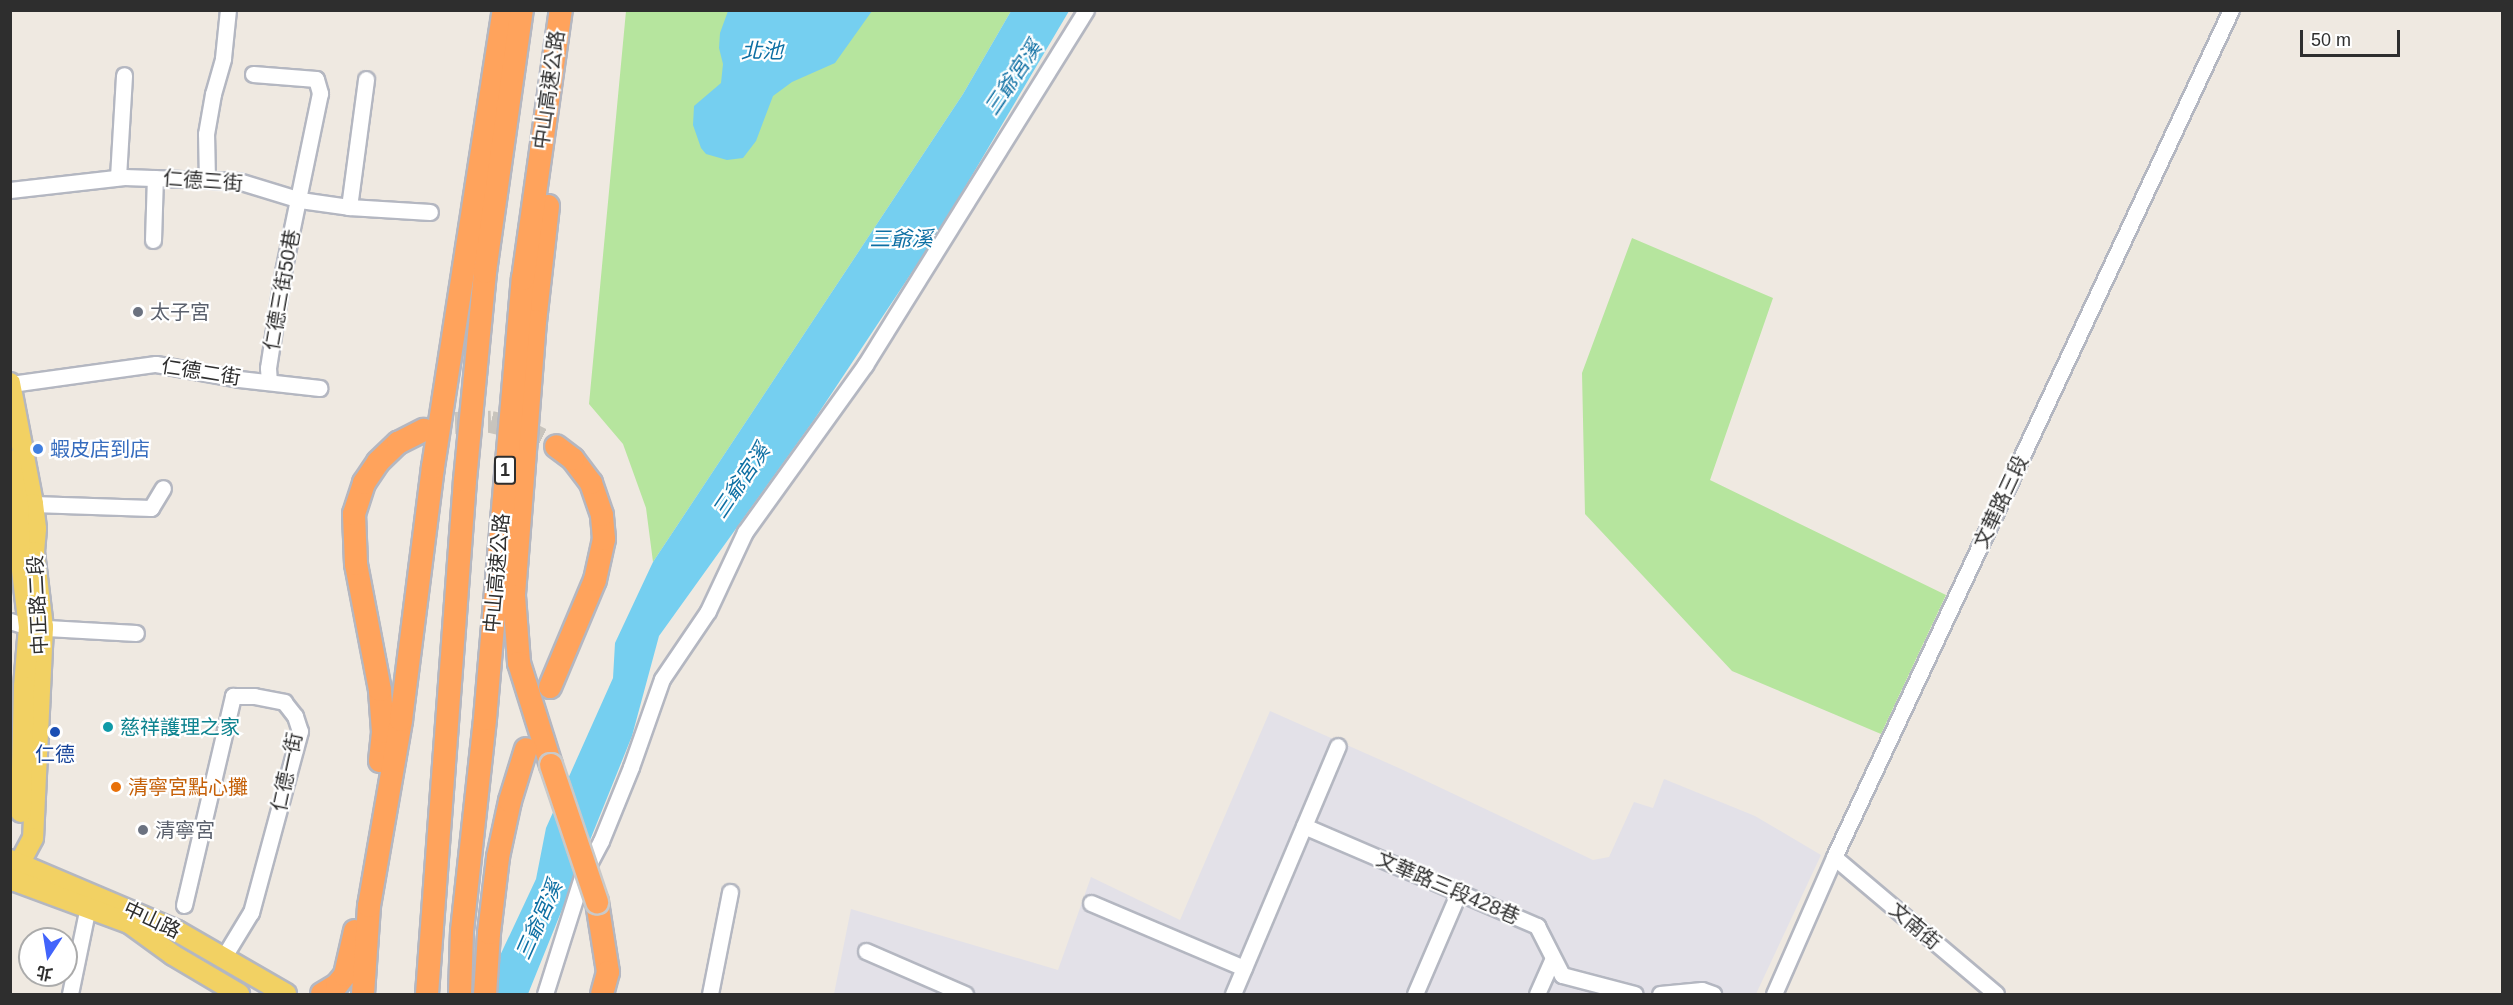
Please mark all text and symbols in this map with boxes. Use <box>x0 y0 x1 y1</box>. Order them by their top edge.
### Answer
scale bar <box>2303 18 2404 56</box>
street label: 中山高速公路 <box>529 29 569 151</box>
text: 50 m <box>2311 30 2351 50</box>
water label: 三爺宮溪 <box>979 36 1047 120</box>
water label: 北池 <box>741 38 783 64</box>
street label: 仁德三街 <box>162 166 244 196</box>
water label: 三爺溪 <box>870 226 932 252</box>
street label: 仁德三街50巷 <box>260 228 304 352</box>
place label: 太子宮 <box>150 300 210 324</box>
marker: 太子宮 <box>131 305 145 319</box>
street label: 仁德二街 <box>160 354 242 390</box>
place label: 蝦皮店到店 <box>50 437 150 461</box>
water label: 三爺宮溪 <box>707 439 775 523</box>
marker: 蝦皮店到店 <box>31 442 45 456</box>
street label: 文華路三段 <box>1969 452 2033 552</box>
road number: 1 <box>493 455 517 485</box>
street label: 中山高速公路 <box>480 512 514 634</box>
street label: 中正路二段 <box>23 554 53 656</box>
place label: 慈祥護理之家 <box>120 715 240 739</box>
marker: 慈祥護理之家 <box>101 720 115 734</box>
marker: 仁德 <box>48 725 62 739</box>
street label: 仁德一街 <box>267 730 307 814</box>
place label: 仁德 <box>35 742 75 766</box>
place label: 清寧宮點心攤 <box>128 775 248 799</box>
marker: 清寧宮點心攤 <box>109 780 123 794</box>
place label: 清寧宮 <box>155 818 215 842</box>
marker: 清寧宮 <box>136 823 150 837</box>
street label: 文華路三段428巷 <box>1373 847 1523 929</box>
water label: 三爺宮溪 <box>510 877 568 963</box>
street label: 中山路 <box>120 896 184 944</box>
street label: 文南街 <box>1884 898 1946 954</box>
north arrow <box>18 927 78 987</box>
text: 北 <box>35 963 54 983</box>

